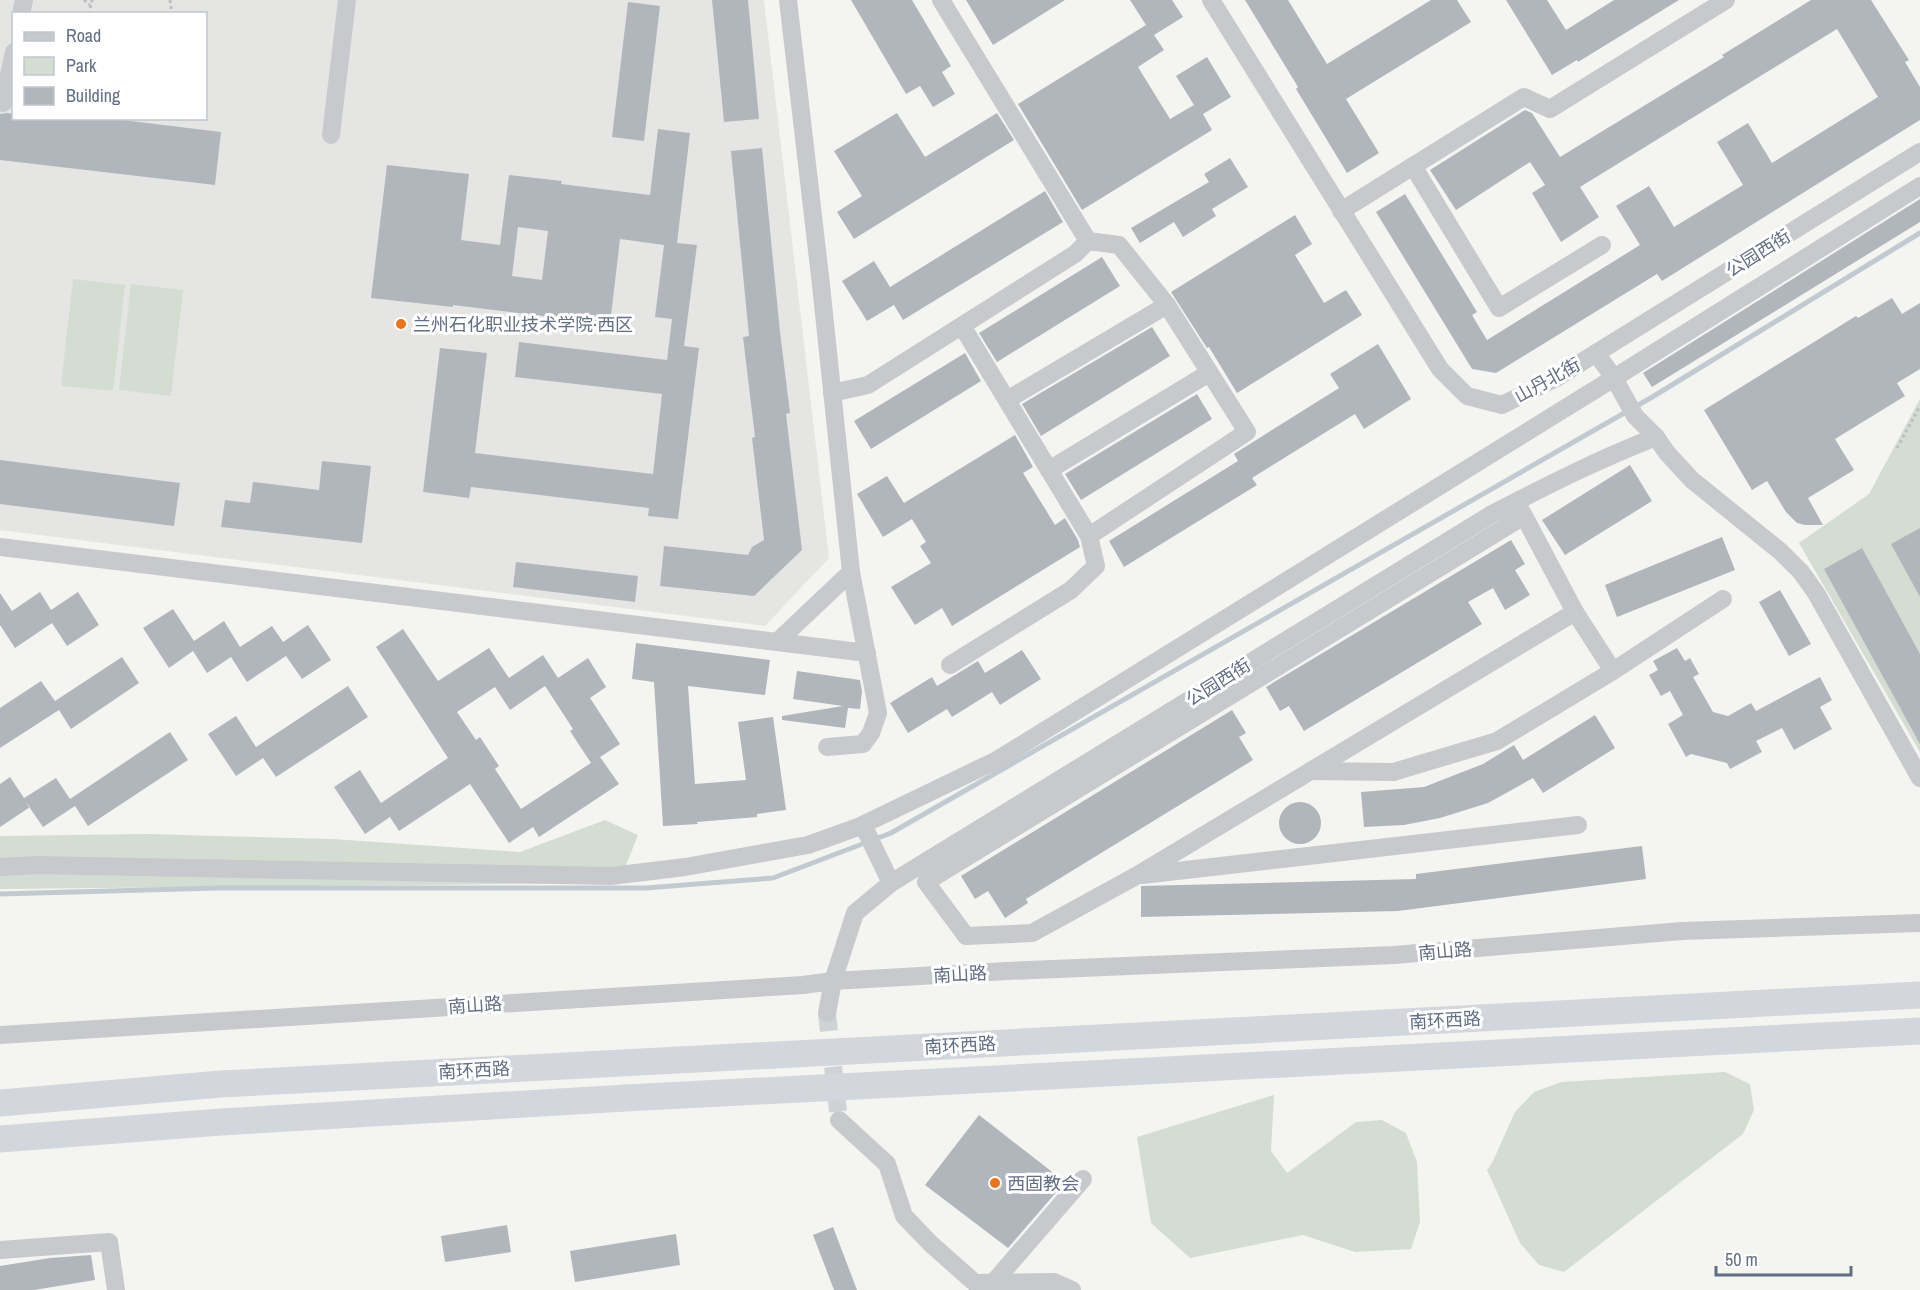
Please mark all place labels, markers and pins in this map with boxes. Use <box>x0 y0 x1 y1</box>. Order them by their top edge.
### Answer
place label: 兰州石化职业技术学院·西区 <box>413 312 633 337</box>
marker: 兰州石化职业技术学院·西区 <box>394 317 408 331</box>
place label: 西固教会 <box>1007 1171 1079 1196</box>
marker: 西固教会 <box>988 1176 1002 1190</box>

